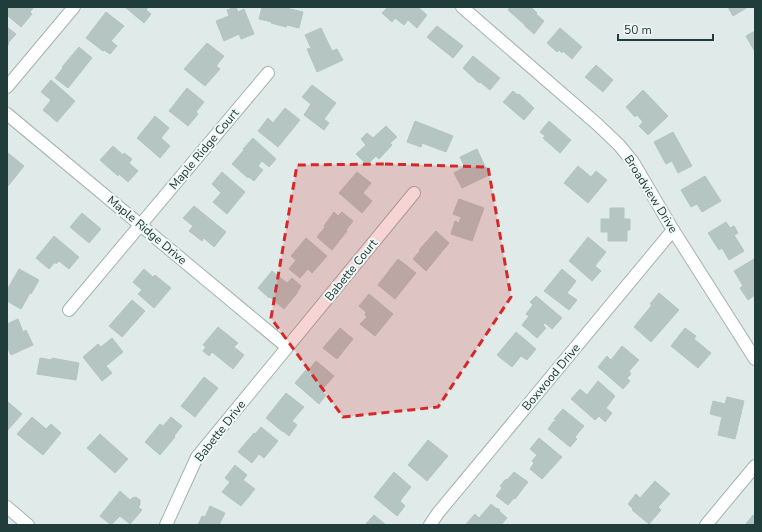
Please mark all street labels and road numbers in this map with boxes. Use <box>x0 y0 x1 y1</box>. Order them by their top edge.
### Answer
street label: Maple Ridge Court <box>165 105 243 193</box>
street label: Broadview Drive <box>621 152 681 236</box>
street label: Maple Ridge Drive <box>104 192 190 268</box>
street label: Babette Court <box>321 235 381 304</box>
street label: Boxwood Drive <box>518 340 584 414</box>
street label: Babette Drive <box>191 397 249 465</box>

